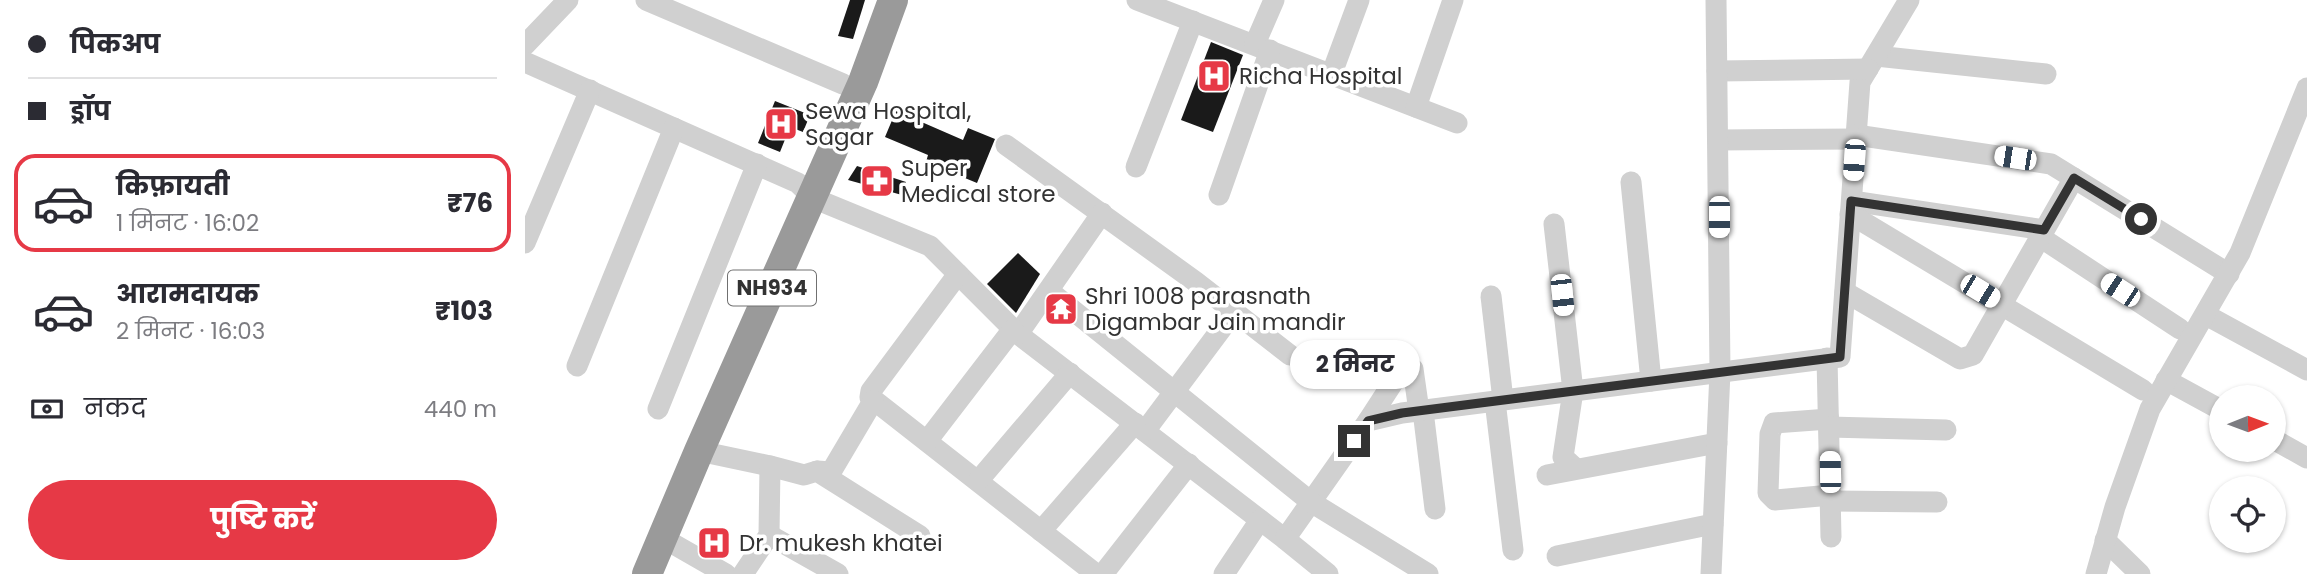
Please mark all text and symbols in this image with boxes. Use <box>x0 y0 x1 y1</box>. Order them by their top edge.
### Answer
text: पिकअप <box>70 26 160 62</box>
hospital icon: Richa Hospital <box>1195 57 1233 95</box>
place label: Richa Hospital <box>1239 60 1402 92</box>
text: ड्रॉप <box>70 93 111 129</box>
place label: Sewa Hospital, Sagar <box>805 95 971 153</box>
hospital icon: Sewa Hospital, Sagar <box>762 105 800 143</box>
car <box>1843 138 1866 182</box>
car <box>1993 144 2038 172</box>
place label: Super Medical store <box>901 152 1056 210</box>
pharmacy icon: Super Medical store <box>858 162 896 200</box>
text: किफ़ायती <box>116 168 230 204</box>
icon: car <box>32 172 95 235</box>
text: ₹76 <box>447 185 493 221</box>
car <box>1709 196 1730 238</box>
route start <box>2125 203 2157 235</box>
text: 1 मिनट · 16:02 <box>116 207 259 239</box>
road number: NH934 <box>728 270 816 306</box>
car <box>2097 270 2144 310</box>
car <box>1957 271 2004 311</box>
car <box>1550 273 1575 317</box>
text: आरामदायक <box>116 276 259 312</box>
icon: car <box>32 280 95 343</box>
place label: Shri 1008 parasnath Digambar Jain mandir <box>1085 280 1346 338</box>
temple icon: Shri 1008 parasnath Digambar Jain mandir <box>1042 290 1080 328</box>
text: ₹103 <box>435 293 493 329</box>
text: 2 मिनट · 16:03 <box>116 315 265 347</box>
callout: 2 मिनट <box>1289 340 1419 388</box>
text: 2 मिनट <box>1316 348 1394 380</box>
north arrow <box>2209 385 2285 462</box>
map controls <box>2209 385 2286 553</box>
icon: cash <box>28 390 66 428</box>
text: नकद <box>84 390 146 426</box>
text: 440 m <box>424 393 497 425</box>
route end <box>1338 425 1370 457</box>
car <box>1820 451 1841 493</box>
button: locate <box>2209 476 2286 553</box>
button: पुष्टि करें <box>28 480 497 560</box>
hospital icon: Dr. mukesh khatei <box>695 524 733 562</box>
place label: Dr. mukesh khatei <box>739 527 943 559</box>

